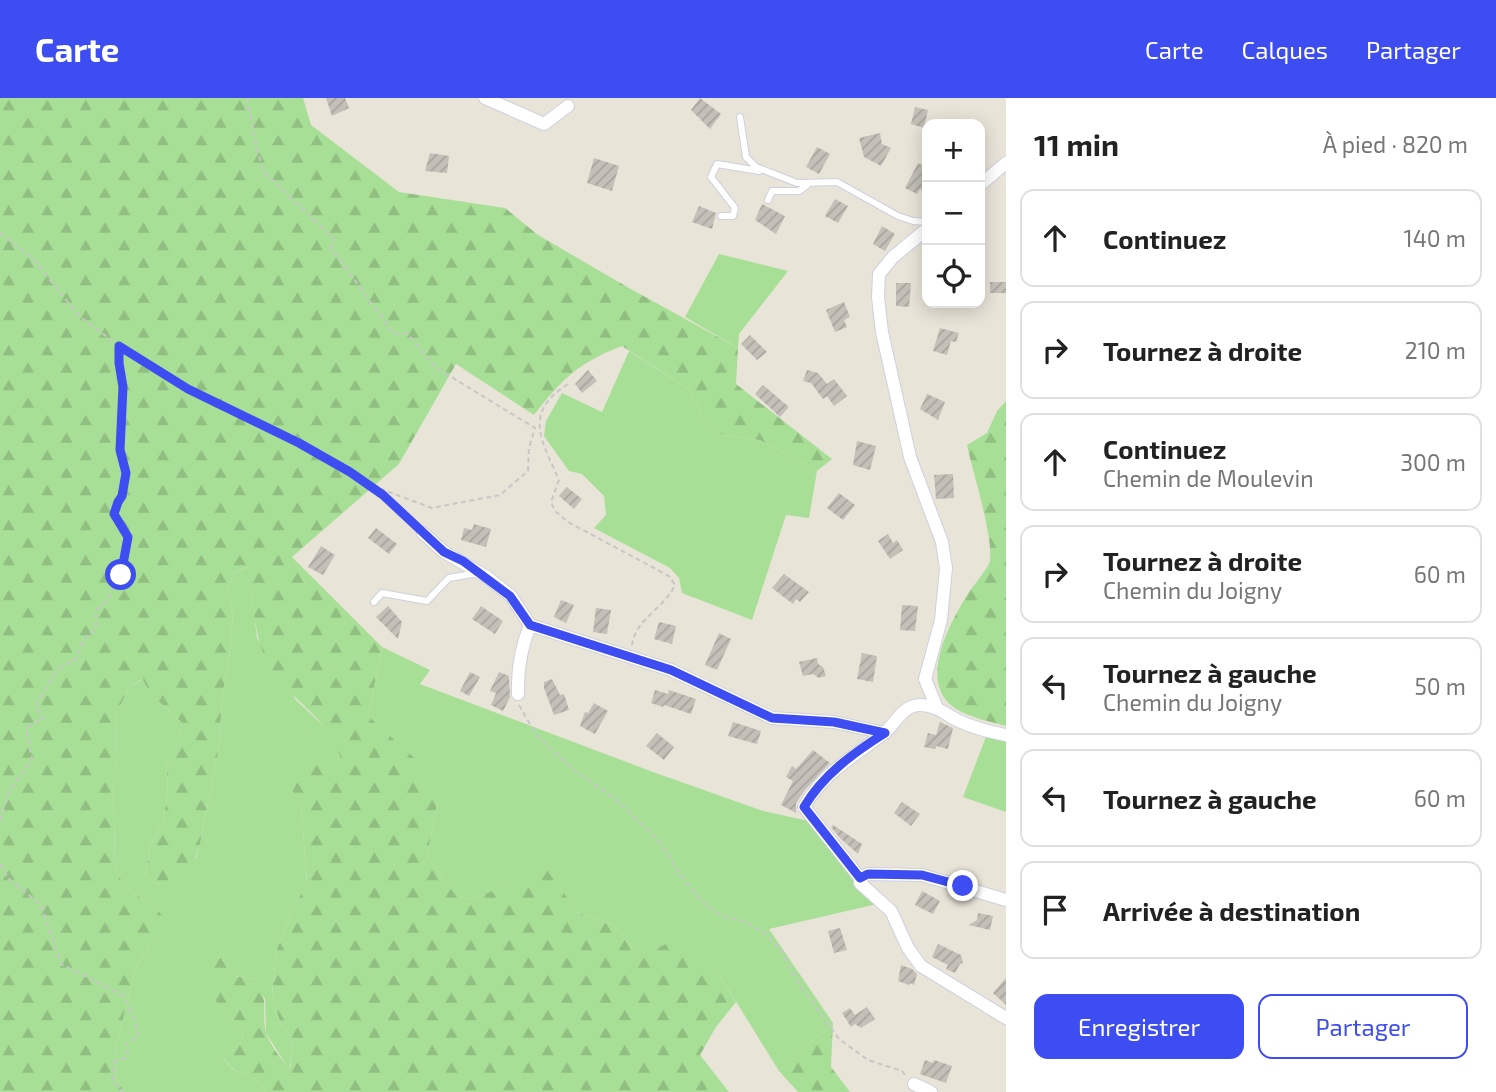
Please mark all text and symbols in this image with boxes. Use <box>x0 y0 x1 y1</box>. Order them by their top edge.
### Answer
text: Carte <box>35 29 119 69</box>
text: Carte <box>1145 35 1204 64</box>
text: Calques <box>1242 35 1328 64</box>
text: Partager <box>1366 35 1461 64</box>
map controls <box>922 119 985 308</box>
button: + <box>922 119 985 182</box>
text: 11 min <box>1034 126 1119 162</box>
text: À pied · 820 m <box>1323 130 1468 158</box>
button: − <box>922 182 985 245</box>
icon: ahead <box>1036 219 1074 257</box>
text: Continuez <box>1103 223 1226 254</box>
text: 140 m <box>1404 224 1466 252</box>
button: locate <box>922 245 985 308</box>
icon: right <box>1036 331 1074 369</box>
text: Tournez à droite <box>1103 335 1302 366</box>
text: 210 m <box>1405 336 1466 364</box>
text: Continuez <box>1103 433 1226 464</box>
icon: ahead <box>1036 443 1074 481</box>
text: 300 m <box>1400 448 1466 476</box>
text: Chemin de Moulevin <box>1103 464 1314 492</box>
text: Tournez à droite <box>1103 545 1302 576</box>
icon: right <box>1036 555 1074 593</box>
route start <box>105 559 136 590</box>
text: 60 m <box>1414 560 1466 588</box>
text: Chemin du Joigny <box>1103 576 1282 604</box>
text: Tournez à gauche <box>1103 657 1317 688</box>
icon: left <box>1036 667 1074 705</box>
text: 50 m <box>1415 672 1466 700</box>
text: Chemin du Joigny <box>1103 688 1282 716</box>
icon: left <box>1036 779 1074 817</box>
text: Tournez à gauche <box>1103 783 1317 814</box>
text: 60 m <box>1414 784 1466 812</box>
route end <box>947 870 978 901</box>
icon: arrive <box>1036 891 1074 929</box>
text: Arrivée à destination <box>1103 895 1360 926</box>
button: Enregistrer <box>1034 994 1244 1059</box>
button: Partager <box>1258 994 1468 1059</box>

